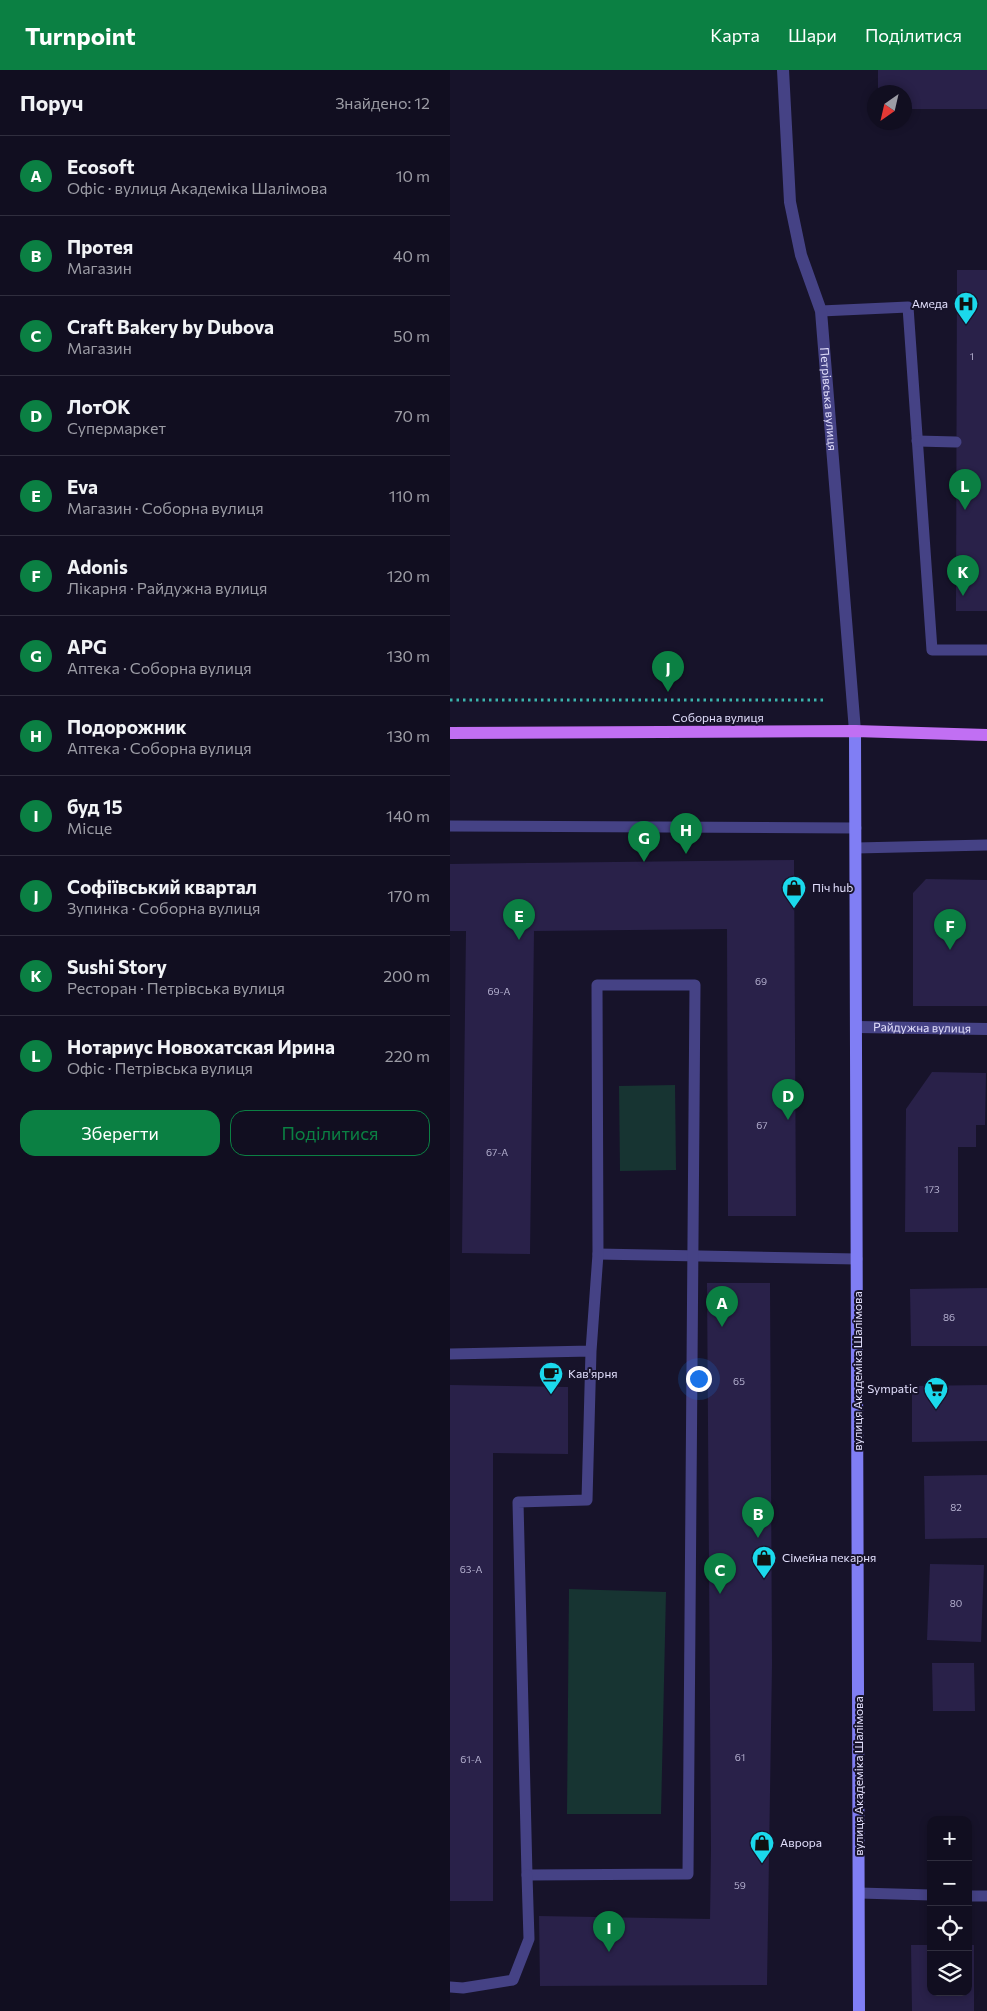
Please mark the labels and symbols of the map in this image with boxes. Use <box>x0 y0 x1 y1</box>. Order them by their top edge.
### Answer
north arrow <box>867 85 912 130</box>
hospital icon: Амеда <box>953 291 979 325</box>
place label: Амеда <box>912 296 948 310</box>
street label: Петрівська вулиця <box>818 347 840 451</box>
house number: 1 <box>970 350 974 362</box>
pin: L <box>949 469 981 510</box>
pin: K <box>947 555 979 596</box>
pin: J <box>652 651 684 692</box>
street label: Соборна вулиця <box>672 710 764 724</box>
pin: H <box>670 813 702 854</box>
pin: G <box>628 821 660 862</box>
shop icon: Піч hub <box>781 875 807 909</box>
place label: Піч hub <box>812 880 853 894</box>
pin: E <box>503 899 535 940</box>
pin: F <box>934 909 966 950</box>
house number: 69 <box>755 975 767 987</box>
house number: 69-А <box>488 985 511 997</box>
street label: Райдужна вулиця <box>873 1019 971 1035</box>
pin: D <box>772 1079 804 1120</box>
house number: 67 <box>756 1119 768 1131</box>
house number: 67-А <box>486 1146 508 1158</box>
house number: 173 <box>924 1183 940 1195</box>
pin: A <box>706 1286 738 1327</box>
street label: вулиця Академіка Шалімова <box>850 1291 864 1451</box>
house number: 86 <box>943 1311 955 1323</box>
cafe icon: Кав'ярня <box>538 1361 564 1395</box>
place label: Кав'ярня <box>568 1366 618 1380</box>
your location <box>686 1366 712 1392</box>
house number: 65 <box>733 1375 745 1387</box>
supermarket icon: Sympatic <box>923 1376 949 1410</box>
place label: Sympatic <box>867 1381 918 1395</box>
pin: B <box>742 1497 774 1538</box>
house number: 82 <box>950 1501 962 1513</box>
shop icon: Сімейна пекарня <box>751 1545 777 1579</box>
place label: Сімейна пекарня <box>782 1550 876 1564</box>
pin: C <box>704 1553 736 1594</box>
house number: 63-А <box>460 1563 482 1575</box>
house number: 80 <box>950 1597 962 1609</box>
street label: вулиця Академіка Шалімова <box>851 1696 865 1856</box>
house number: 61 <box>735 1751 745 1763</box>
house number: 61-А <box>460 1753 482 1765</box>
shop icon: Аврора <box>749 1830 775 1864</box>
place label: Аврора <box>780 1835 822 1849</box>
house number: 59 <box>734 1879 746 1891</box>
pin: I <box>593 1911 625 1952</box>

